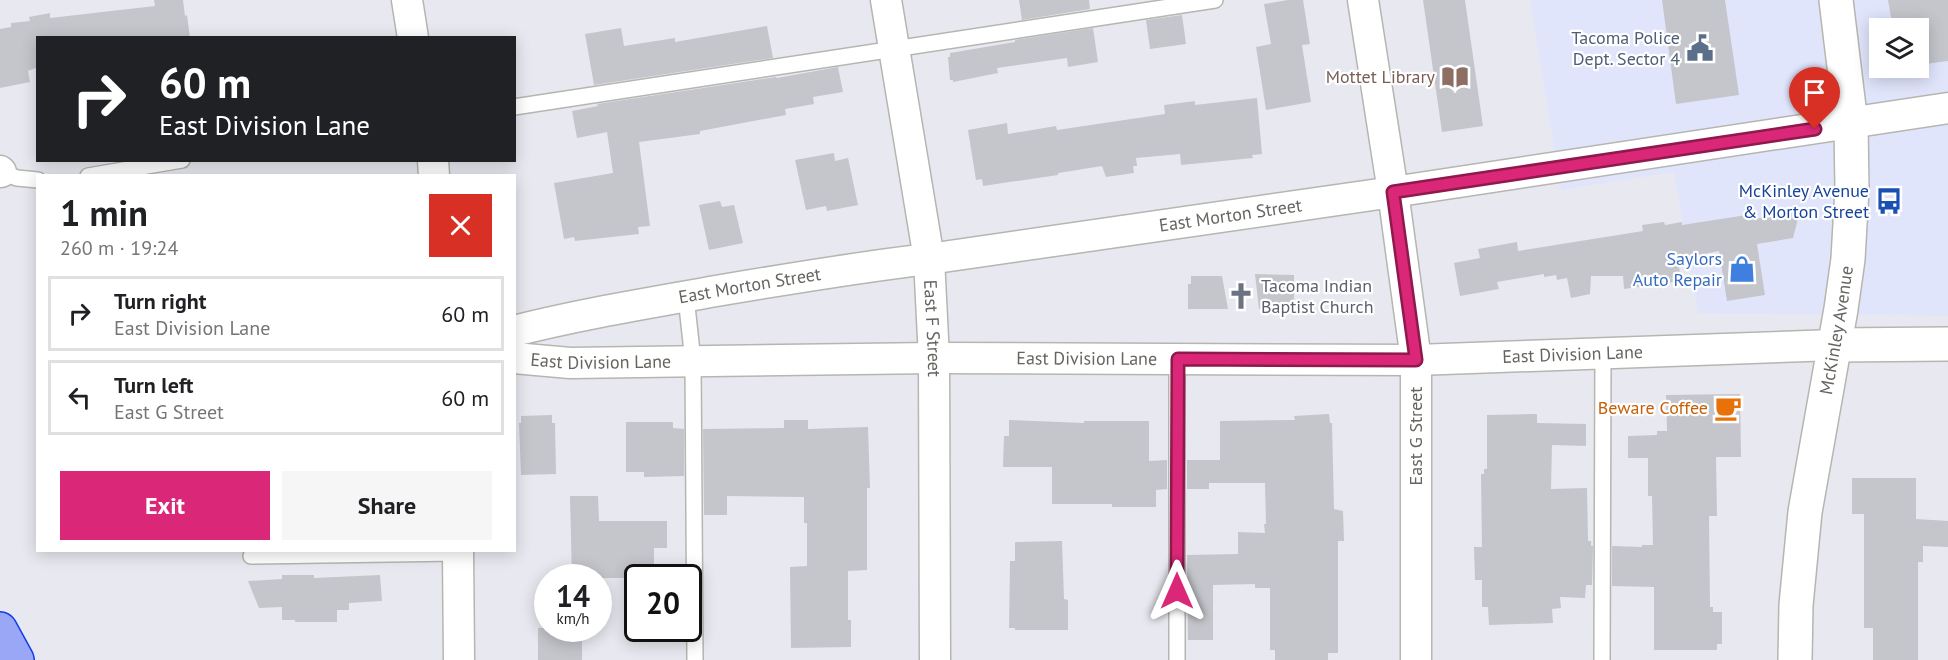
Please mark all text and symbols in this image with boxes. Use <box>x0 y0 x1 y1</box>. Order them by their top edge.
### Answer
map controls <box>1869 18 1929 78</box>
button: layers <box>1869 18 1929 78</box>
place label: Tacoma Police Dept. Sector 4 <box>1571 26 1680 70</box>
public building icon: Tacoma Police Dept. Sector 4 <box>1685 33 1715 63</box>
text: 60 m <box>159 55 251 110</box>
icon: right <box>60 60 138 138</box>
library icon: Mottet Library <box>1440 62 1470 92</box>
place label: Mottet Library <box>1326 65 1436 88</box>
pin <box>1789 67 1840 129</box>
icon: arrive <box>1798 76 1831 109</box>
text: East Division Lane <box>159 108 370 142</box>
place label: McKinley Avenue & Morton Street <box>1739 179 1869 223</box>
bus stop icon: McKinley Avenue & Morton Street <box>1874 186 1904 216</box>
text: 1 min <box>60 189 148 236</box>
street label: East Morton Street <box>1158 193 1303 237</box>
button: close <box>429 194 492 257</box>
text: 260 m · 19:24 <box>60 235 178 261</box>
place label: Saylors Auto Repair <box>1633 247 1722 291</box>
shop icon: Saylors Auto Repair <box>1727 254 1757 284</box>
street label: East Morton Street <box>677 262 822 308</box>
street label: McKinley Avenue <box>1814 264 1858 396</box>
place label: Tacoma Indian Baptist Church <box>1261 274 1374 318</box>
street label: East F Street <box>919 279 946 377</box>
church icon: Tacoma Indian Baptist Church <box>1226 281 1256 311</box>
text: Turn right <box>114 287 206 315</box>
icon: right <box>63 297 96 330</box>
text: 60 m <box>441 300 489 328</box>
text: East Division Lane <box>114 315 270 341</box>
street label: East Division Lane <box>1502 340 1643 368</box>
street label: East Division Lane <box>1016 346 1157 370</box>
street label: East Division Lane <box>530 348 671 374</box>
text: Turn left <box>114 371 194 399</box>
icon: left <box>63 381 96 414</box>
text: 60 m <box>441 384 489 412</box>
street label: East G Street <box>1404 387 1427 485</box>
cafe icon: Beware Coffee <box>1713 393 1743 423</box>
place label: Beware Coffee <box>1598 396 1708 419</box>
text: East G Street <box>114 399 224 425</box>
button: Exit <box>60 471 270 540</box>
button: Share <box>282 471 492 540</box>
position arrow <box>1145 559 1209 623</box>
speed limit sign: 20 <box>624 564 702 642</box>
text: 14 <box>556 576 590 615</box>
text: km/h <box>557 609 589 628</box>

